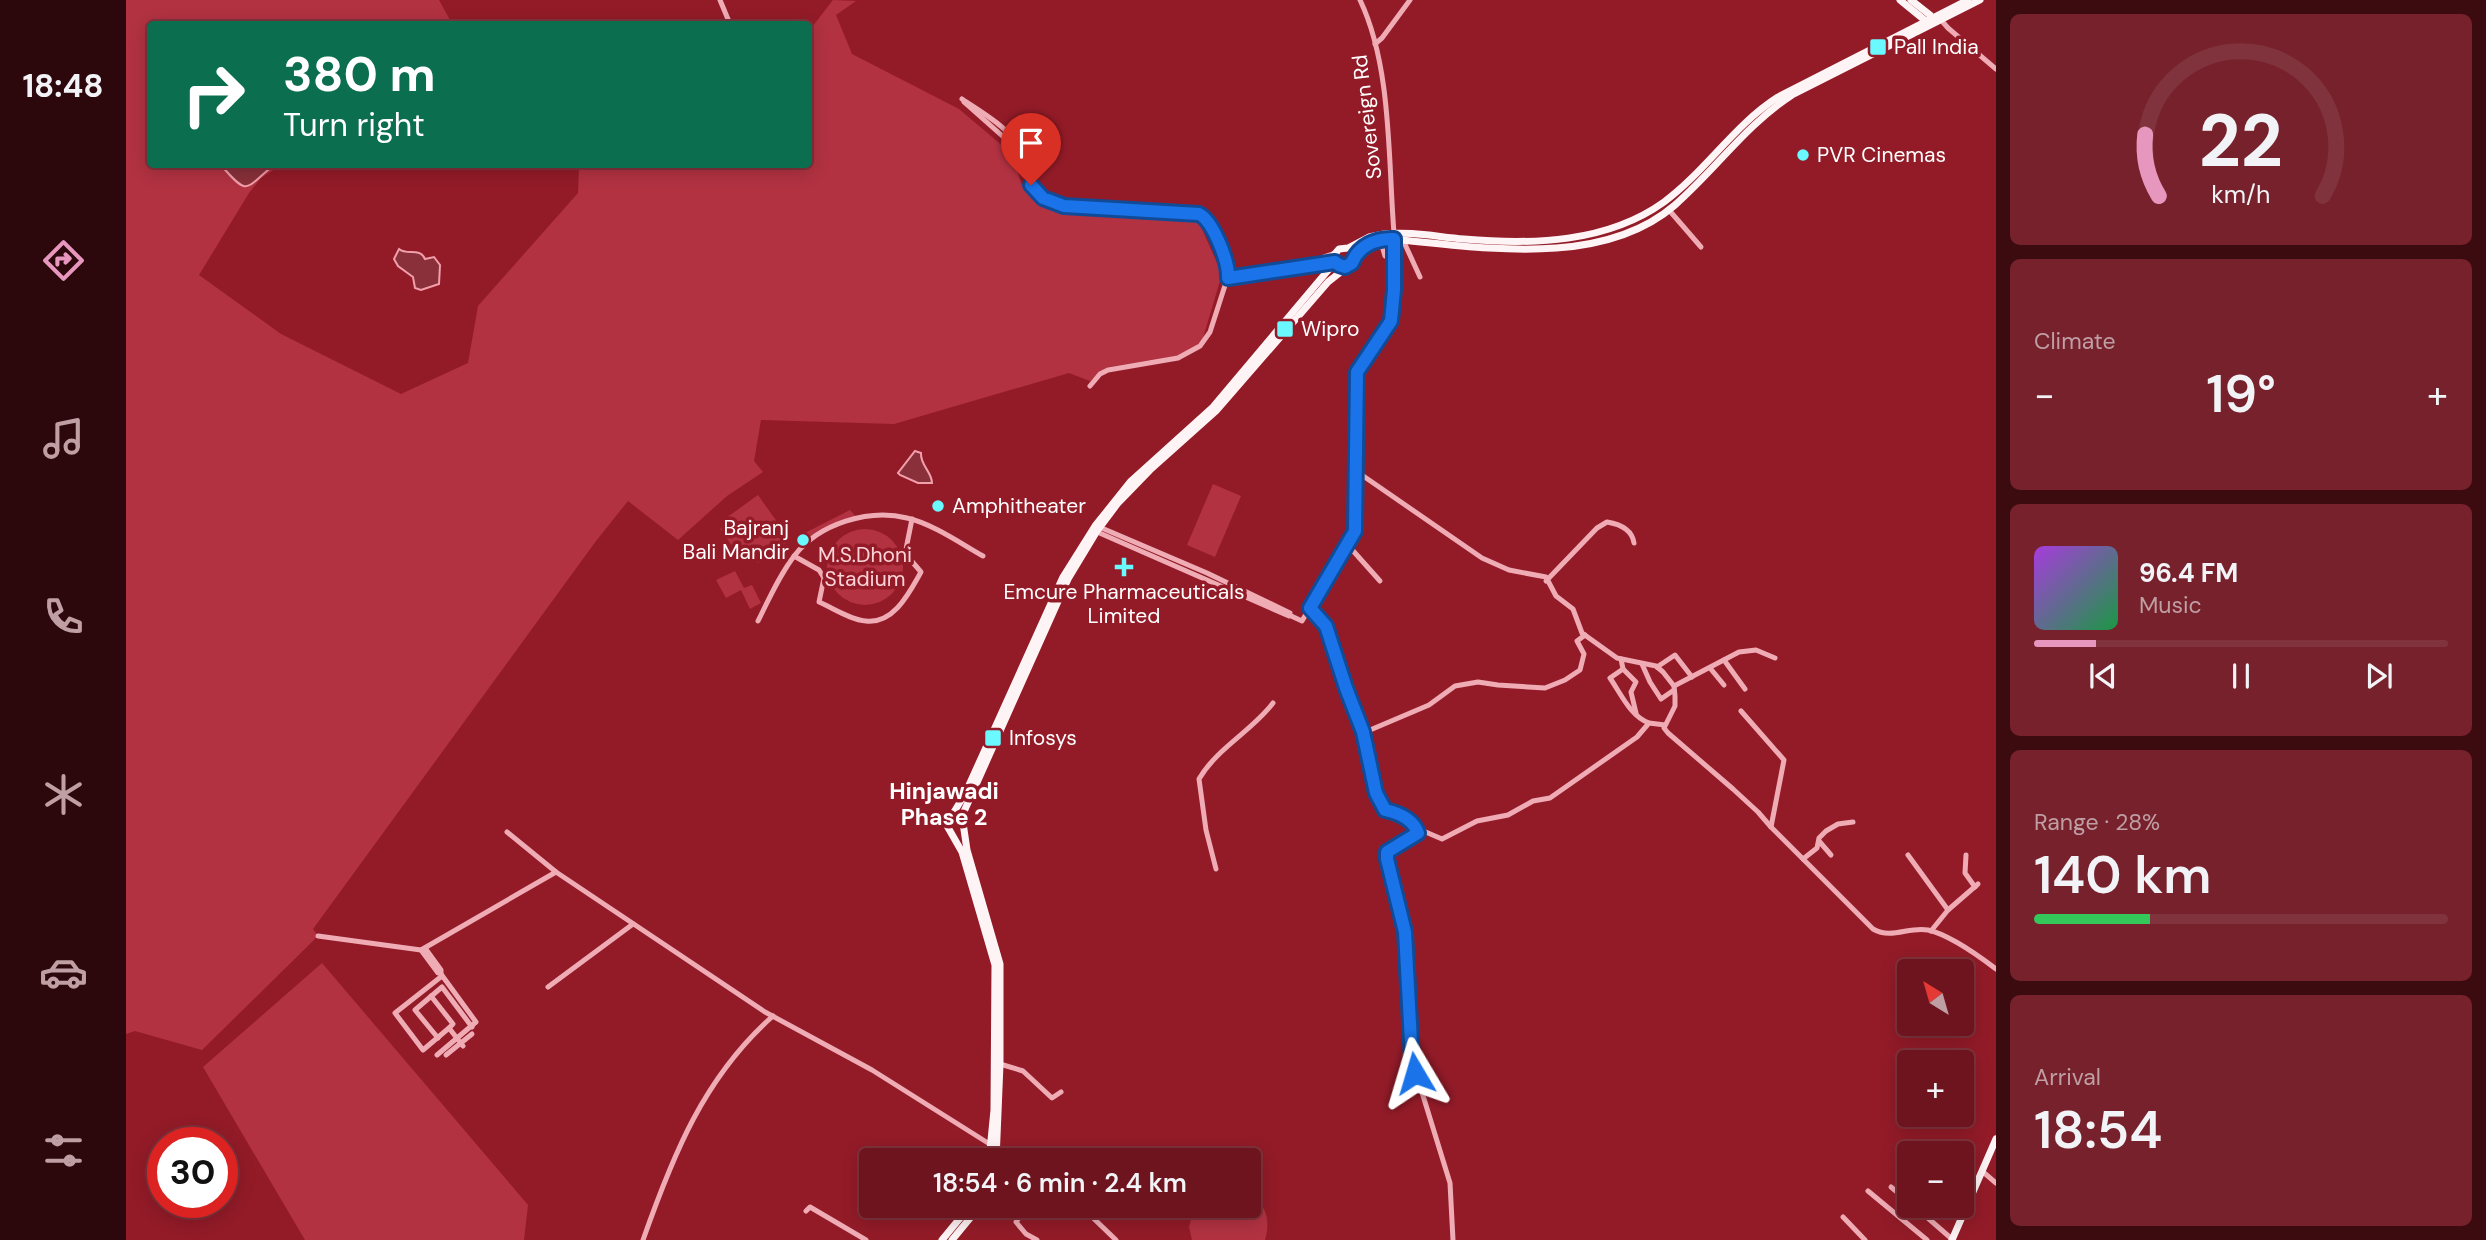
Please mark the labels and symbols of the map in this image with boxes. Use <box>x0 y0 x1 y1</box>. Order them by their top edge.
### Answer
place label: Pall India <box>1894 33 1979 61</box>
marker: Pall India <box>1868 37 1888 57</box>
street label: Sovereign Rd <box>1345 53 1389 181</box>
pin <box>1001 113 1061 185</box>
place label: PVR Cinemas <box>1817 141 1946 169</box>
marker: PVR Cinemas <box>1795 147 1811 163</box>
place label: Wipro <box>1301 315 1359 343</box>
marker: Wipro <box>1275 319 1295 339</box>
place label: Amphitheater <box>952 492 1086 520</box>
marker: Amphitheater <box>930 498 946 514</box>
place label: Bajranj Bali Mandir <box>682 514 789 566</box>
marker: Bajranj Bali Mandir <box>795 532 811 548</box>
park label: M.S.Dhoni Stadium <box>818 541 912 593</box>
marker: Emcure Pharmaceuticals Limited <box>1114 557 1134 577</box>
place label: Emcure Pharmaceuticals Limited <box>1004 578 1245 630</box>
place label: Infosys <box>1009 724 1077 752</box>
marker: Infosys <box>983 728 1003 748</box>
district label: Hinjawadi Phase 2 <box>889 776 999 832</box>
north arrow <box>1897 959 1974 1036</box>
position arrow <box>1378 1036 1452 1110</box>
speed limit sign: 30 <box>147 1127 238 1218</box>

